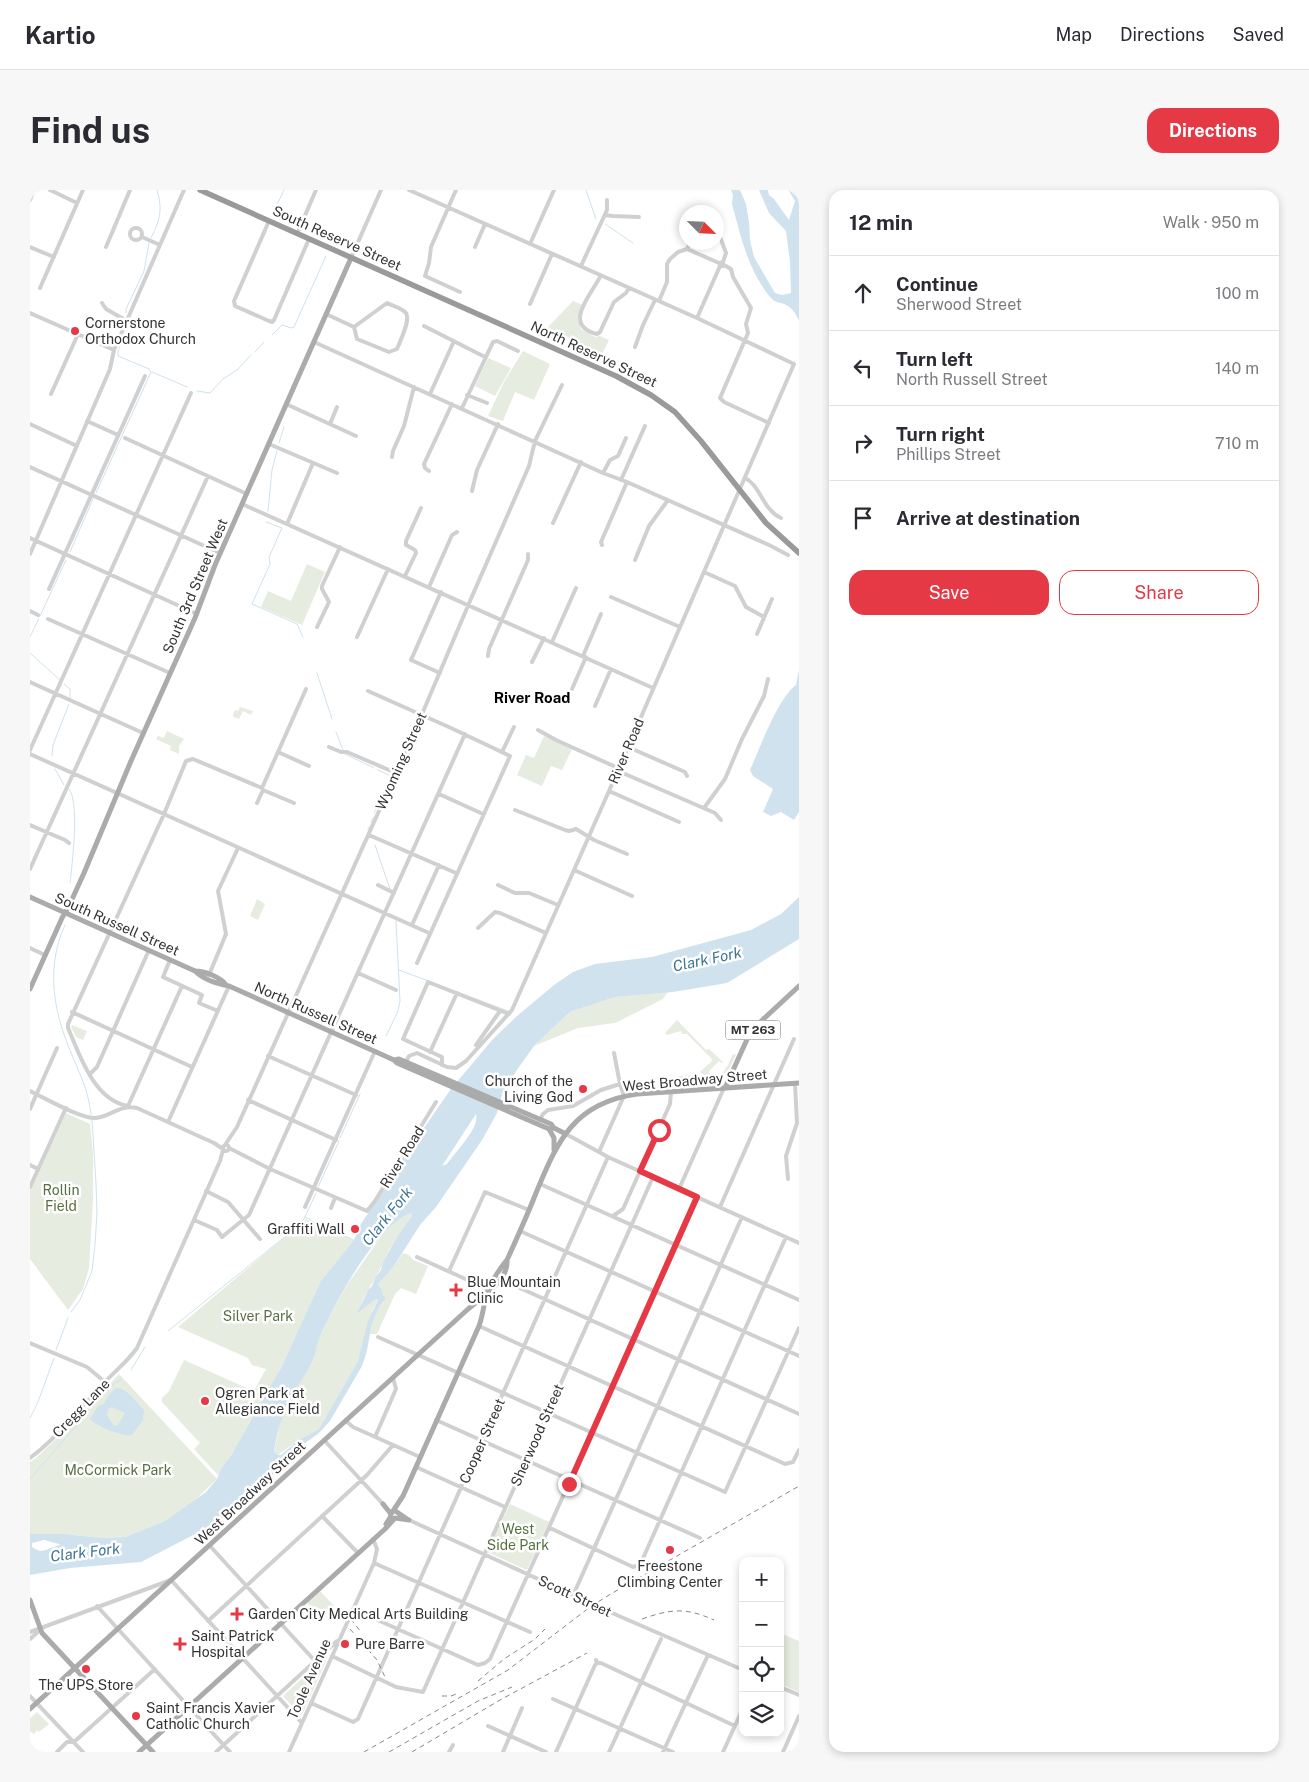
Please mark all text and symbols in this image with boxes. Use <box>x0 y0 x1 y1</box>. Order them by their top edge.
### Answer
text: Kartio <box>25 21 96 49</box>
text: Map <box>1055 24 1092 45</box>
text: Directions <box>1120 24 1205 45</box>
text: Saved <box>1233 24 1284 45</box>
button: Directions <box>1147 108 1279 153</box>
text: Find us <box>30 110 150 151</box>
street label: South Reserve Street <box>270 202 404 274</box>
north arrow <box>679 205 724 250</box>
text: 12 min <box>849 210 913 235</box>
text: Walk · 950 m <box>1163 213 1259 232</box>
text: Continue <box>896 273 978 295</box>
icon: ahead <box>849 279 877 307</box>
text: 100 m <box>1215 284 1259 303</box>
text: Sherwood Street <box>896 295 1022 314</box>
place label: Cornerstone Orthodox Church <box>85 315 196 347</box>
street label: North Reserve Street <box>528 318 660 390</box>
marker: Cornerstone Orthodox Church <box>69 325 81 337</box>
text: Turn left <box>896 348 973 370</box>
icon: left <box>849 354 877 382</box>
text: 140 m <box>1215 359 1259 378</box>
text: North Russell Street <box>896 370 1048 389</box>
text: Turn right <box>896 423 985 445</box>
icon: right <box>849 429 877 457</box>
text: 710 m <box>1215 434 1259 453</box>
text: Phillips Street <box>896 445 1001 464</box>
icon: arrive <box>849 504 877 532</box>
text: Arrive at destination <box>896 507 1080 529</box>
street label: South 3rd Street West <box>159 516 231 656</box>
button: Save <box>849 570 1049 615</box>
button: Share <box>1059 570 1259 615</box>
district label: River Road <box>494 689 570 706</box>
street label: Wyoming Street <box>372 710 430 812</box>
street label: River Road <box>605 716 647 786</box>
street label: South Russell Street <box>52 889 182 959</box>
water label: Clark Fork <box>671 943 744 975</box>
street label: North Russell Street <box>252 979 380 1047</box>
road number: MT 263 <box>726 1020 780 1040</box>
street label: West Broadway Street <box>622 1066 768 1094</box>
place label: Church of the Living God <box>485 1073 573 1105</box>
marker: Church of the Living God <box>577 1083 589 1095</box>
route start <box>648 1119 671 1142</box>
street label: River Road <box>377 1123 427 1191</box>
park label: Rollin Field <box>43 1182 80 1214</box>
water label: Clark Fork <box>358 1183 416 1249</box>
place label: Graffiti Wall <box>267 1221 345 1237</box>
marker: Graffiti Wall <box>349 1223 361 1235</box>
place label: Blue Mountain Clinic <box>467 1274 561 1306</box>
marker: Blue Mountain Clinic <box>449 1283 463 1297</box>
park label: Silver Park <box>223 1308 293 1324</box>
street label: Cregg Lane <box>49 1375 113 1441</box>
street label: Sherwood Street <box>507 1381 567 1489</box>
place label: Ogren Park at Allegiance Field <box>215 1385 320 1417</box>
marker: Ogren Park at Allegiance Field <box>199 1395 211 1407</box>
street label: Cooper Street <box>456 1396 508 1486</box>
street label: West Broadway Street <box>192 1438 308 1548</box>
park label: McCormick Park <box>64 1462 172 1478</box>
route end <box>558 1473 581 1496</box>
park label: West Side Park <box>487 1521 549 1553</box>
water label: Clark Fork <box>49 1539 122 1565</box>
marker: Freestone Climbing Center <box>664 1544 676 1556</box>
map controls <box>739 1557 784 1737</box>
button: + <box>739 1557 784 1602</box>
place label: Freestone Climbing Center <box>617 1558 723 1590</box>
street label: Scott Street <box>536 1572 614 1620</box>
button: − <box>739 1602 784 1647</box>
place label: Garden City Medical Arts Building <box>248 1606 469 1622</box>
marker: Garden City Medical Arts Building <box>230 1607 244 1621</box>
place label: Saint Patrick Hospital <box>191 1628 274 1660</box>
street label: Toole Avenue <box>284 1636 334 1722</box>
place label: Pure Barre <box>355 1636 425 1652</box>
marker: Saint Patrick Hospital <box>173 1637 187 1651</box>
marker: Pure Barre <box>339 1638 351 1650</box>
button: locate <box>739 1647 784 1692</box>
marker: The UPS Store <box>80 1663 92 1675</box>
place label: The UPS Store <box>39 1677 133 1693</box>
button: layers <box>739 1692 784 1737</box>
place label: Saint Francis Xavier Catholic Church <box>146 1700 275 1732</box>
marker: Saint Francis Xavier Catholic Church <box>130 1710 142 1722</box>

